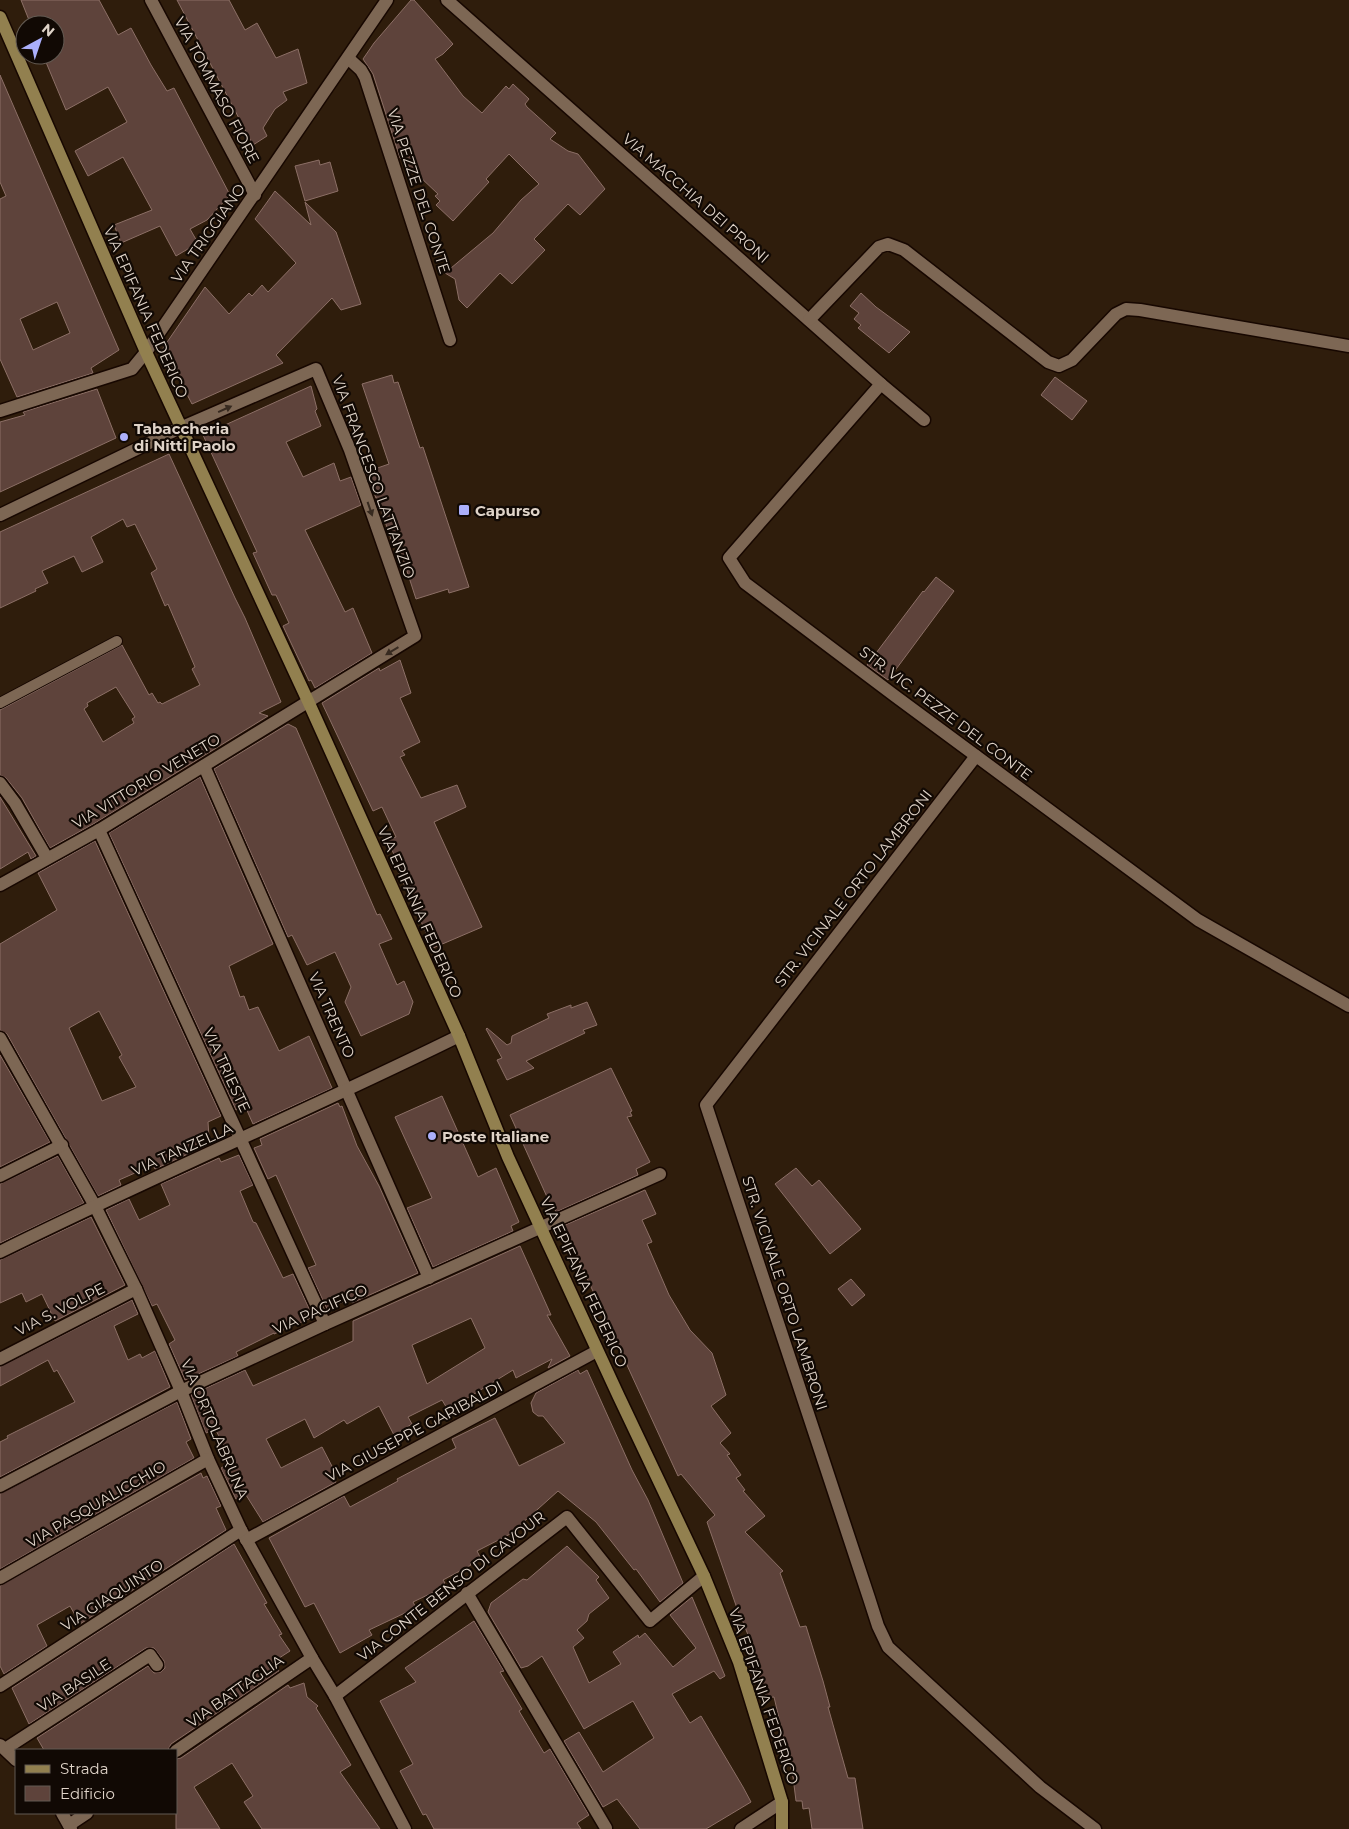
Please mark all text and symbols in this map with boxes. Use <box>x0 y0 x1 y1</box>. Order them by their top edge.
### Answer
street label: VIA TOMMASO FIORE <box>170 14 264 166</box>
north arrow <box>15 15 65 65</box>
text: N <box>38 20 58 41</box>
street label: VIA PEZZE DEL CONTE <box>383 106 455 276</box>
street label: VIA MACCHIA DEI PRONI <box>619 129 773 267</box>
street label: VIA TRIGGIANO <box>167 180 249 286</box>
street label: VIA EPIFANIA FEDERICO <box>100 223 192 401</box>
street label: VIA FRANCESCO LATTANZIO <box>328 373 420 581</box>
one-way arrow <box>218 404 232 412</box>
place label: Tabaccheria di Nitti Paolo <box>134 419 236 455</box>
marker: Tabaccheria di Nitti Paolo <box>118 431 130 443</box>
place label: Capurso <box>475 501 540 520</box>
one-way arrow <box>367 502 375 517</box>
marker: Capurso <box>457 503 471 517</box>
street label: STR. VIC. PEZZE DEL CONTE <box>856 642 1036 784</box>
one-way arrow <box>385 646 398 655</box>
street label: VIA VITTORIO VENETO <box>68 729 224 833</box>
street label: STR. VICINALE ORTO LAMBRONI <box>770 786 936 990</box>
street label: VIA EPIFANIA FEDERICO <box>374 823 466 1001</box>
street label: VIA TRENTO <box>305 969 359 1061</box>
street label: VIA TRIESTE <box>199 1025 255 1115</box>
street label: VIA TANZELLA <box>128 1118 236 1180</box>
place label: Poste Italiane <box>442 1127 549 1146</box>
marker: Poste Italiane <box>426 1130 438 1142</box>
street label: STR. VICINALE ORTO LAMBRONI <box>738 1174 832 1412</box>
street label: VIA EPIFANIA FEDERICO <box>536 1194 632 1370</box>
street label: VIA S. VOLPE <box>12 1278 108 1340</box>
street label: VIA PACIFICO <box>270 1280 370 1338</box>
street label: VIA ORTOLABRUNA <box>177 1356 253 1502</box>
street label: VIA GIUSEPPE GARIBALDI <box>322 1376 506 1486</box>
street label: VIA PASQUALICCHIO <box>23 1456 169 1552</box>
street label: VIA CONTE BENSO DI CAVOUR <box>353 1507 549 1665</box>
street label: VIA GIAQUINTO <box>57 1555 167 1635</box>
street label: VIA EPIFANIA FEDERICO <box>725 1605 803 1787</box>
street label: VIA BATTAGLIA <box>183 1650 287 1732</box>
street label: VIA BASILE <box>34 1654 114 1716</box>
legend <box>15 1749 178 1814</box>
text: Strada <box>60 1759 109 1778</box>
text: Edificio <box>60 1784 115 1803</box>

